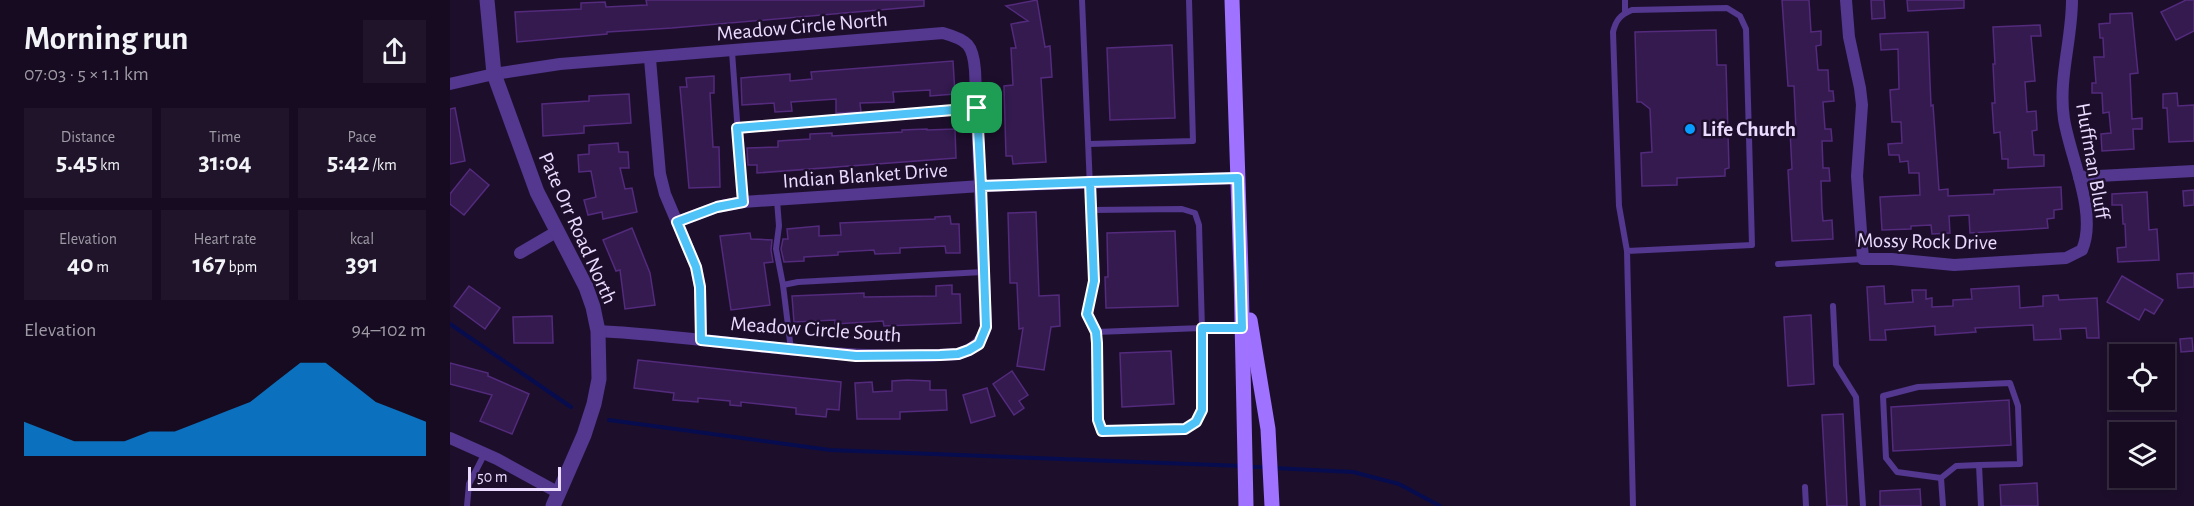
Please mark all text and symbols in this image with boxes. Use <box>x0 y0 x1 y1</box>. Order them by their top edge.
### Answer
street label: Meadow Circle North <box>716 9 888 44</box>
button: share <box>363 20 426 83</box>
text: Morning run <box>24 23 188 56</box>
text: 07:03 · 5 × 1.1 km <box>24 64 149 84</box>
pin <box>951 82 1002 133</box>
icon: arrive <box>960 91 993 124</box>
street label: Huffman Bluff <box>2072 101 2113 222</box>
place label: Life Church <box>1702 119 1796 140</box>
marker: Life Church <box>1683 122 1697 136</box>
text: Distance <box>61 129 115 145</box>
text: Time <box>209 129 241 145</box>
text: Pace <box>348 129 376 145</box>
text: 5.45 <box>56 149 97 175</box>
text: 31:04 <box>198 149 252 175</box>
text: 5:42 <box>327 149 370 175</box>
street label: Pate Orr Road North <box>535 149 620 307</box>
text: km <box>97 157 120 173</box>
text: /km <box>370 157 397 173</box>
street label: Indian Blanket Drive <box>782 159 948 192</box>
street label: Mossy Rock Drive <box>1857 230 1997 253</box>
text: Elevation <box>59 231 117 247</box>
text: Heart rate <box>194 231 256 247</box>
text: kcal <box>350 231 374 247</box>
text: 40 <box>67 251 94 277</box>
text: 167 <box>193 251 226 277</box>
text: 391 <box>345 251 379 277</box>
text: m <box>94 259 109 275</box>
text: bpm <box>226 259 257 275</box>
street label: Meadow Circle South <box>730 313 902 346</box>
text: Elevation <box>24 320 96 340</box>
text: 94–102 m <box>352 320 426 340</box>
map controls <box>2109 344 2175 488</box>
button: locate <box>2109 344 2175 410</box>
button: layers <box>2109 422 2175 488</box>
scale bar <box>468 464 561 492</box>
text: 50 m <box>477 469 508 485</box>

